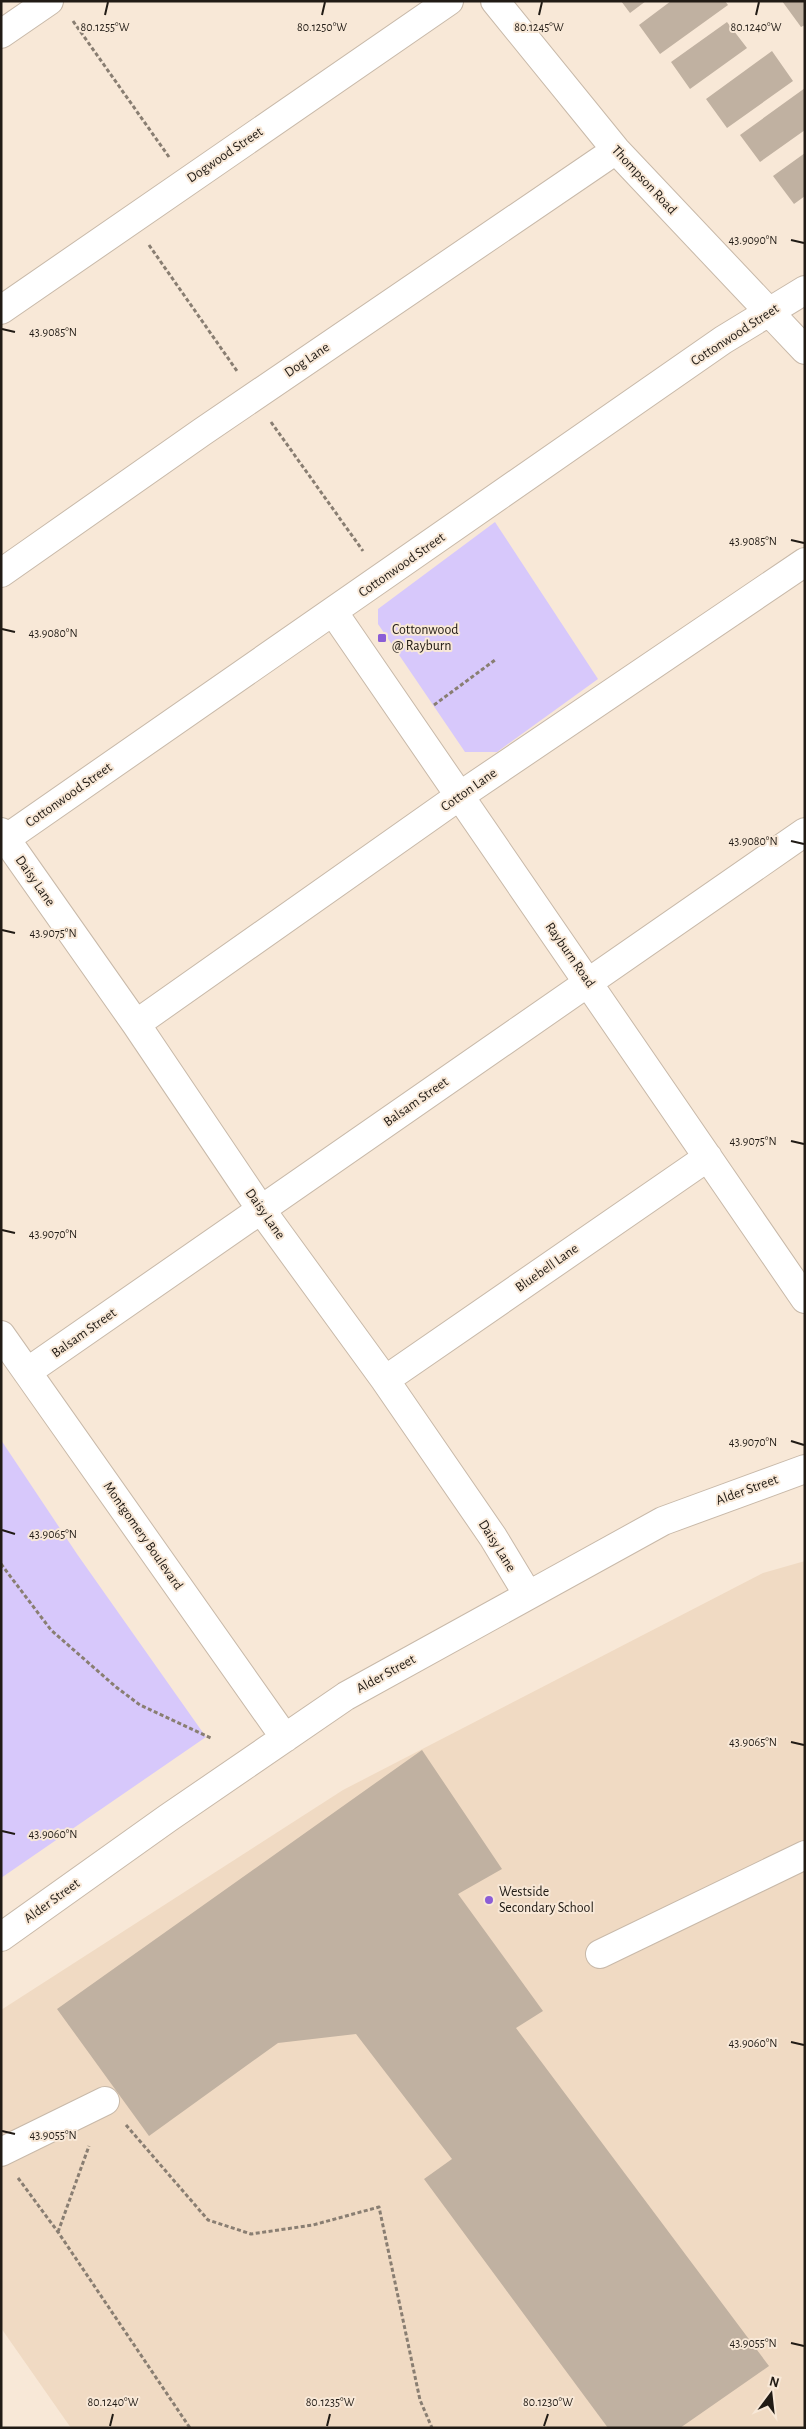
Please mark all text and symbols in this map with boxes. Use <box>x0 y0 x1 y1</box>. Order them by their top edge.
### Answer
text: 80.1255°W <box>81 21 130 33</box>
text: 80.1250°W <box>297 21 347 33</box>
text: 80.1245°W <box>514 21 564 33</box>
text: 80.1240°W <box>731 21 782 33</box>
street label: Dogwood Street <box>185 124 266 185</box>
street label: Thompson Road <box>609 143 679 217</box>
text: 43.9090°N <box>728 234 778 246</box>
street label: Cottonwood Street <box>688 301 782 369</box>
text: 43.9085°N <box>29 326 77 338</box>
street label: Dog Lane <box>282 340 332 380</box>
street label: Cottonwood Street <box>356 530 448 600</box>
text: 43.9085°N <box>729 535 777 547</box>
place label: Cottonwood @ Rayburn <box>392 623 459 653</box>
text: 43.9080°N <box>28 627 78 639</box>
marker: Cottonwood @ Rayburn <box>376 632 388 644</box>
street label: Cottonwood Street <box>23 760 115 830</box>
street label: Cotton Lane <box>438 766 500 814</box>
text: 43.9080°N <box>728 835 778 847</box>
street label: Daisy Lane <box>13 853 57 909</box>
street label: Rayburn Road <box>543 920 597 990</box>
text: 43.9075°N <box>29 927 77 939</box>
street label: Balsam Street <box>381 1074 451 1129</box>
text: 43.9075°N <box>729 1135 777 1147</box>
street label: Daisy Lane <box>243 1186 287 1242</box>
text: 43.9070°N <box>29 1228 77 1240</box>
street label: Bluebell Lane <box>513 1241 581 1295</box>
street label: Balsam Street <box>49 1305 119 1360</box>
text: 43.9070°N <box>729 1436 777 1448</box>
street label: Alder Street <box>714 1472 780 1508</box>
street label: Montgomery Boulevard <box>101 1479 185 1593</box>
street label: Daisy Lane <box>476 1518 518 1574</box>
text: 43.9065°N <box>29 1528 77 1540</box>
street label: Alder Street <box>354 1652 418 1696</box>
text: 43.9065°N <box>729 1736 777 1748</box>
text: 43.9060°N <box>28 1828 78 1840</box>
street label: Alder Street <box>22 1876 83 1926</box>
place label: Westside Secondary School <box>499 1885 594 1915</box>
marker: Westside Secondary School <box>483 1894 495 1906</box>
text: 43.9060°N <box>728 2037 778 2049</box>
text: 43.9055°N <box>29 2129 77 2141</box>
text: 43.9055°N <box>729 2337 777 2349</box>
north arrow <box>746 2369 796 2419</box>
text: N <box>768 2374 781 2390</box>
text: 80.1240°W <box>88 2396 139 2408</box>
text: 80.1235°W <box>306 2396 355 2408</box>
text: 80.1230°W <box>523 2396 573 2408</box>

